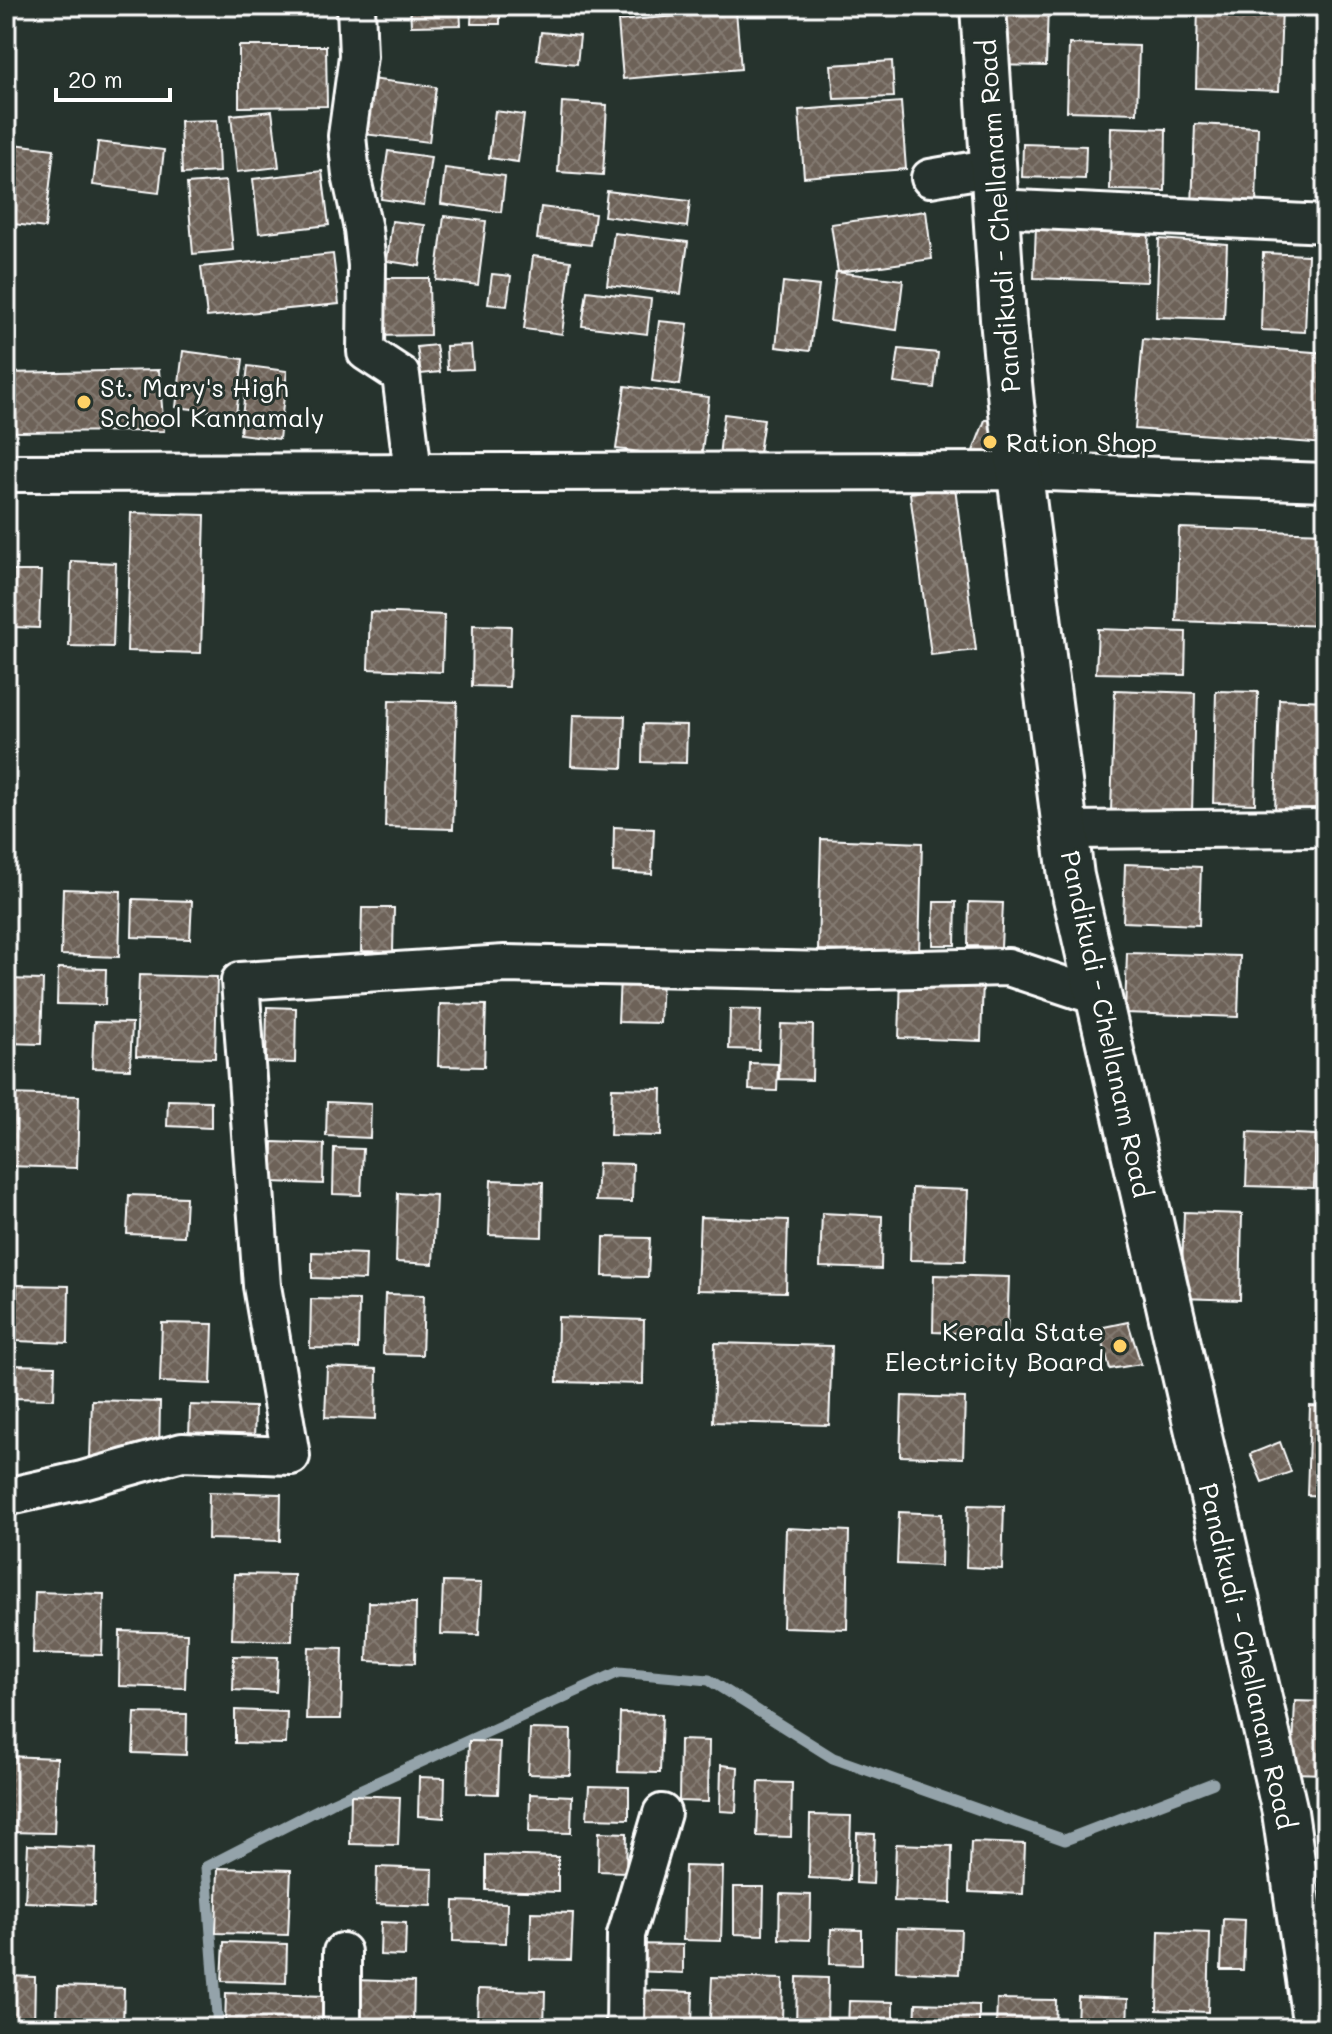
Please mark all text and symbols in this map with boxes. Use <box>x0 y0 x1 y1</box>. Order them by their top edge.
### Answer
street label: Pandikudi - Chellanam Road <box>969 38 1027 394</box>
scale bar <box>56 52 170 102</box>
text: 20 m <box>68 63 123 94</box>
place label: St. Mary's High School Kannamaly <box>100 370 324 434</box>
marker: St. Mary's High School Kannamaly <box>75 393 93 411</box>
place label: Ration Shop <box>1006 425 1157 459</box>
marker: Ration Shop <box>981 433 999 451</box>
street label: Pandikudi - Chellanam Road <box>1054 847 1160 1201</box>
place label: Kerala State Electricity Board <box>885 1314 1104 1378</box>
marker: Kerala State Electricity Board <box>1111 1337 1129 1355</box>
street label: Pandikudi - Chellanam Road <box>1192 1480 1304 1832</box>

